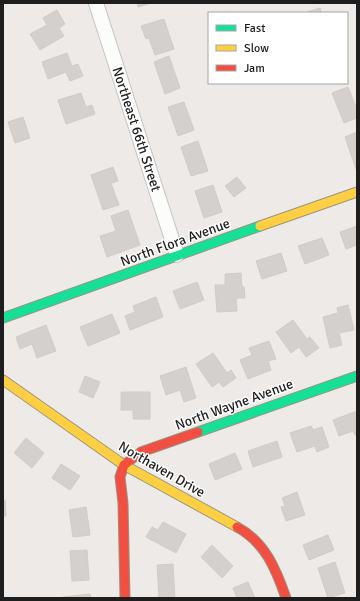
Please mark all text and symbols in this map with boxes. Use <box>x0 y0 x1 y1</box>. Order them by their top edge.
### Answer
legend <box>208 12 348 84</box>
text: Fast <box>244 21 265 36</box>
text: Slow <box>244 41 269 56</box>
text: Jam <box>244 61 265 76</box>
street label: Northeast 66th Street <box>108 65 165 194</box>
street label: North Flora Avenue <box>118 215 232 270</box>
street label: North Wayne Avenue <box>173 375 295 434</box>
street label: Northaven Drive <box>116 438 208 501</box>

